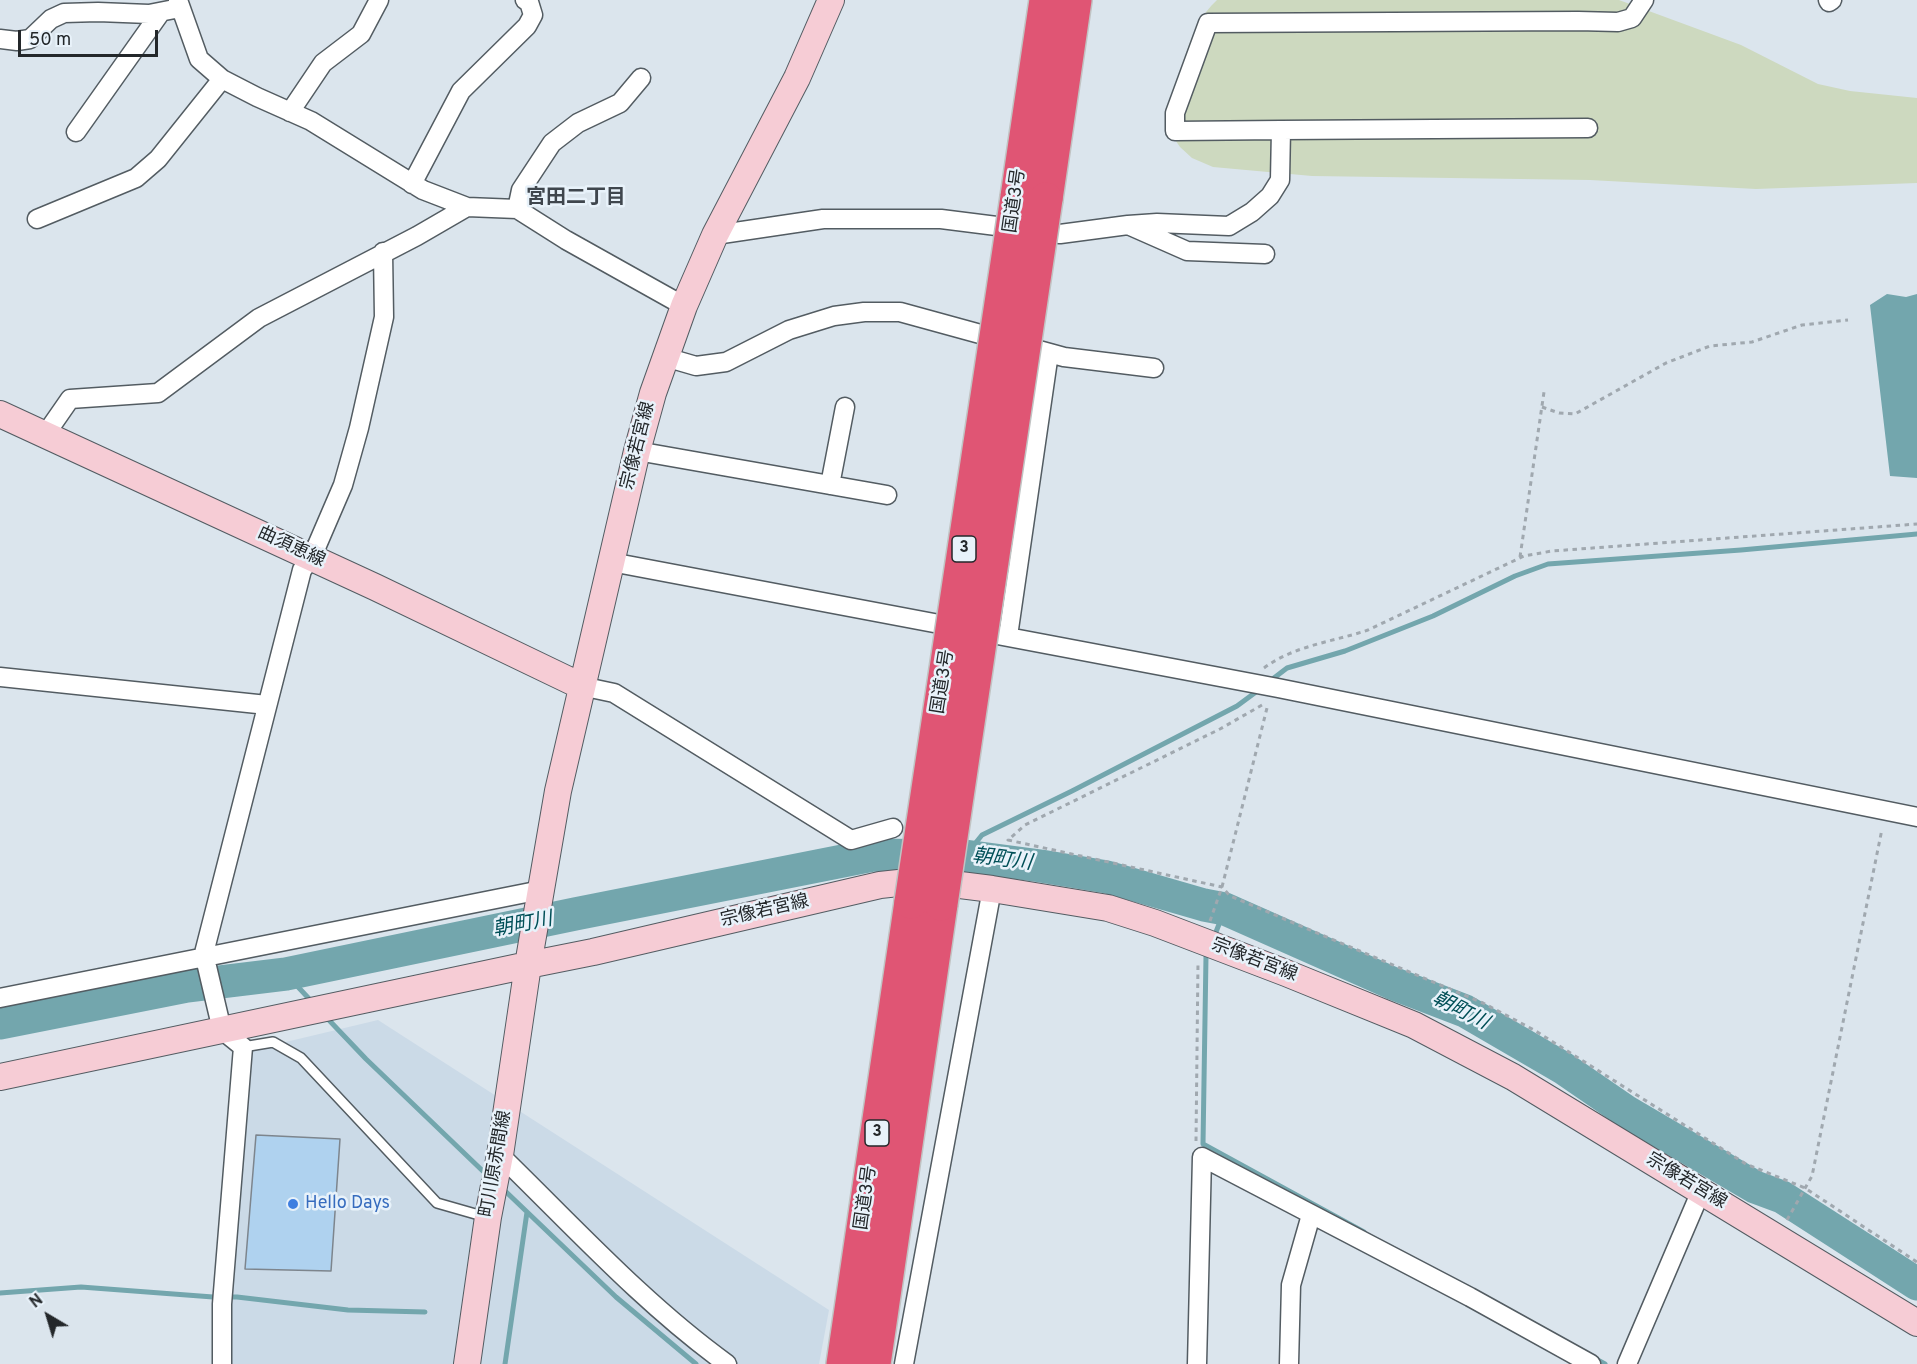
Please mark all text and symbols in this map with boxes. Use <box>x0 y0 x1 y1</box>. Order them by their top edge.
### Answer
scale bar <box>21 18 160 56</box>
text: 50 m <box>29 29 71 52</box>
street label: 国道3号 <box>1001 167 1031 235</box>
district label: 宮田二丁目 <box>526 187 626 211</box>
street label: 宗像若宮線 <box>618 400 660 492</box>
street label: 曲須恵線 <box>254 523 328 573</box>
road number: 3 <box>952 536 976 562</box>
street label: 国道3号 <box>928 648 960 716</box>
water label: 朝町川 <box>971 845 1033 877</box>
street label: 宗像若宮線 <box>719 891 811 933</box>
water label: 朝町川 <box>491 908 555 944</box>
street label: 宗像若宮線 <box>1208 935 1300 987</box>
water label: 朝町川 <box>1428 988 1492 1036</box>
street label: 町川原赤間線 <box>477 1109 517 1219</box>
road number: 3 <box>865 1120 889 1146</box>
street label: 宗像若宮線 <box>1642 1150 1730 1214</box>
street label: 国道3号 <box>852 1164 882 1232</box>
place label: Hello Days <box>305 1193 390 1215</box>
marker: Hello Days <box>286 1197 300 1211</box>
north arrow <box>18 1286 78 1346</box>
text: N <box>26 1290 48 1313</box>

